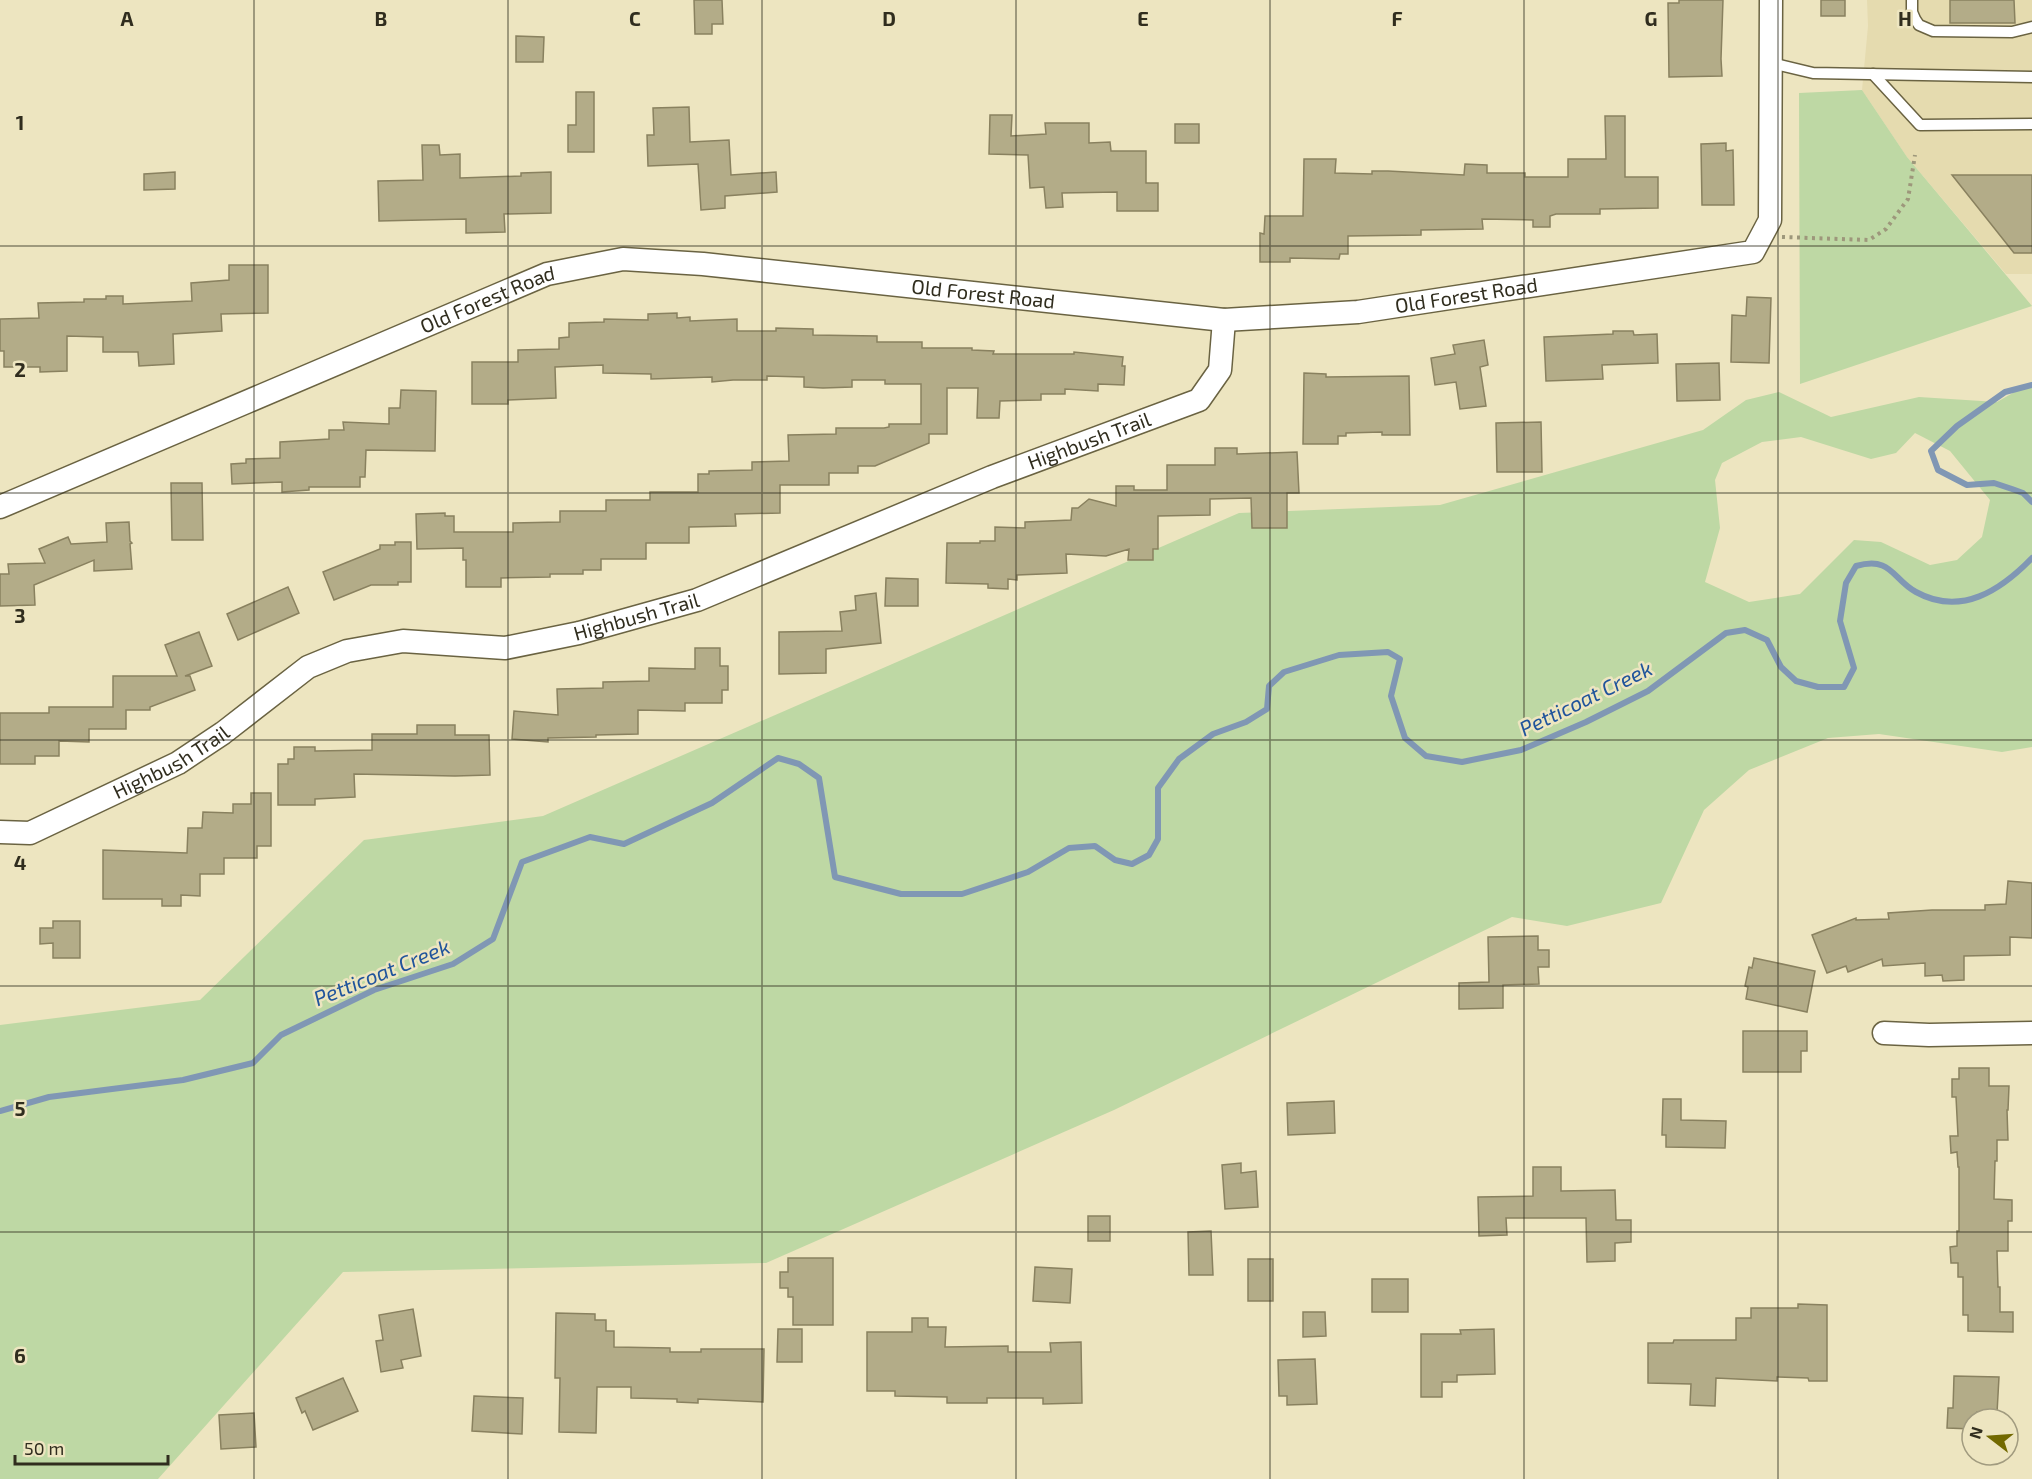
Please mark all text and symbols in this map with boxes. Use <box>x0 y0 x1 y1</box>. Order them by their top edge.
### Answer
text: A <box>120 6 134 30</box>
text: B <box>375 6 387 30</box>
text: C <box>629 6 641 30</box>
text: D <box>882 6 896 30</box>
text: E <box>1137 6 1149 30</box>
text: F <box>1391 6 1403 30</box>
text: G <box>1645 6 1657 30</box>
text: H <box>1898 6 1912 30</box>
text: 1 <box>16 110 24 134</box>
street label: Old Forest Road <box>416 260 556 338</box>
street label: Old Forest Road <box>1393 272 1539 317</box>
street label: Old Forest Road <box>910 273 1056 313</box>
text: 2 <box>14 357 26 381</box>
street label: Highbush Trail <box>1024 406 1154 474</box>
street label: Highbush Trail <box>571 587 702 645</box>
text: 3 <box>14 603 26 627</box>
water label: Petticoat Creek <box>1515 655 1656 741</box>
street label: Highbush Trail <box>109 720 234 803</box>
text: 4 <box>14 850 27 874</box>
water label: Petticoat Creek <box>310 933 453 1010</box>
text: 5 <box>14 1096 26 1120</box>
text: 6 <box>14 1343 26 1367</box>
north arrow <box>1960 1407 2020 1467</box>
text: N <box>1964 1424 1986 1441</box>
scale bar <box>15 1428 168 1466</box>
text: 50 m <box>24 1437 64 1459</box>

